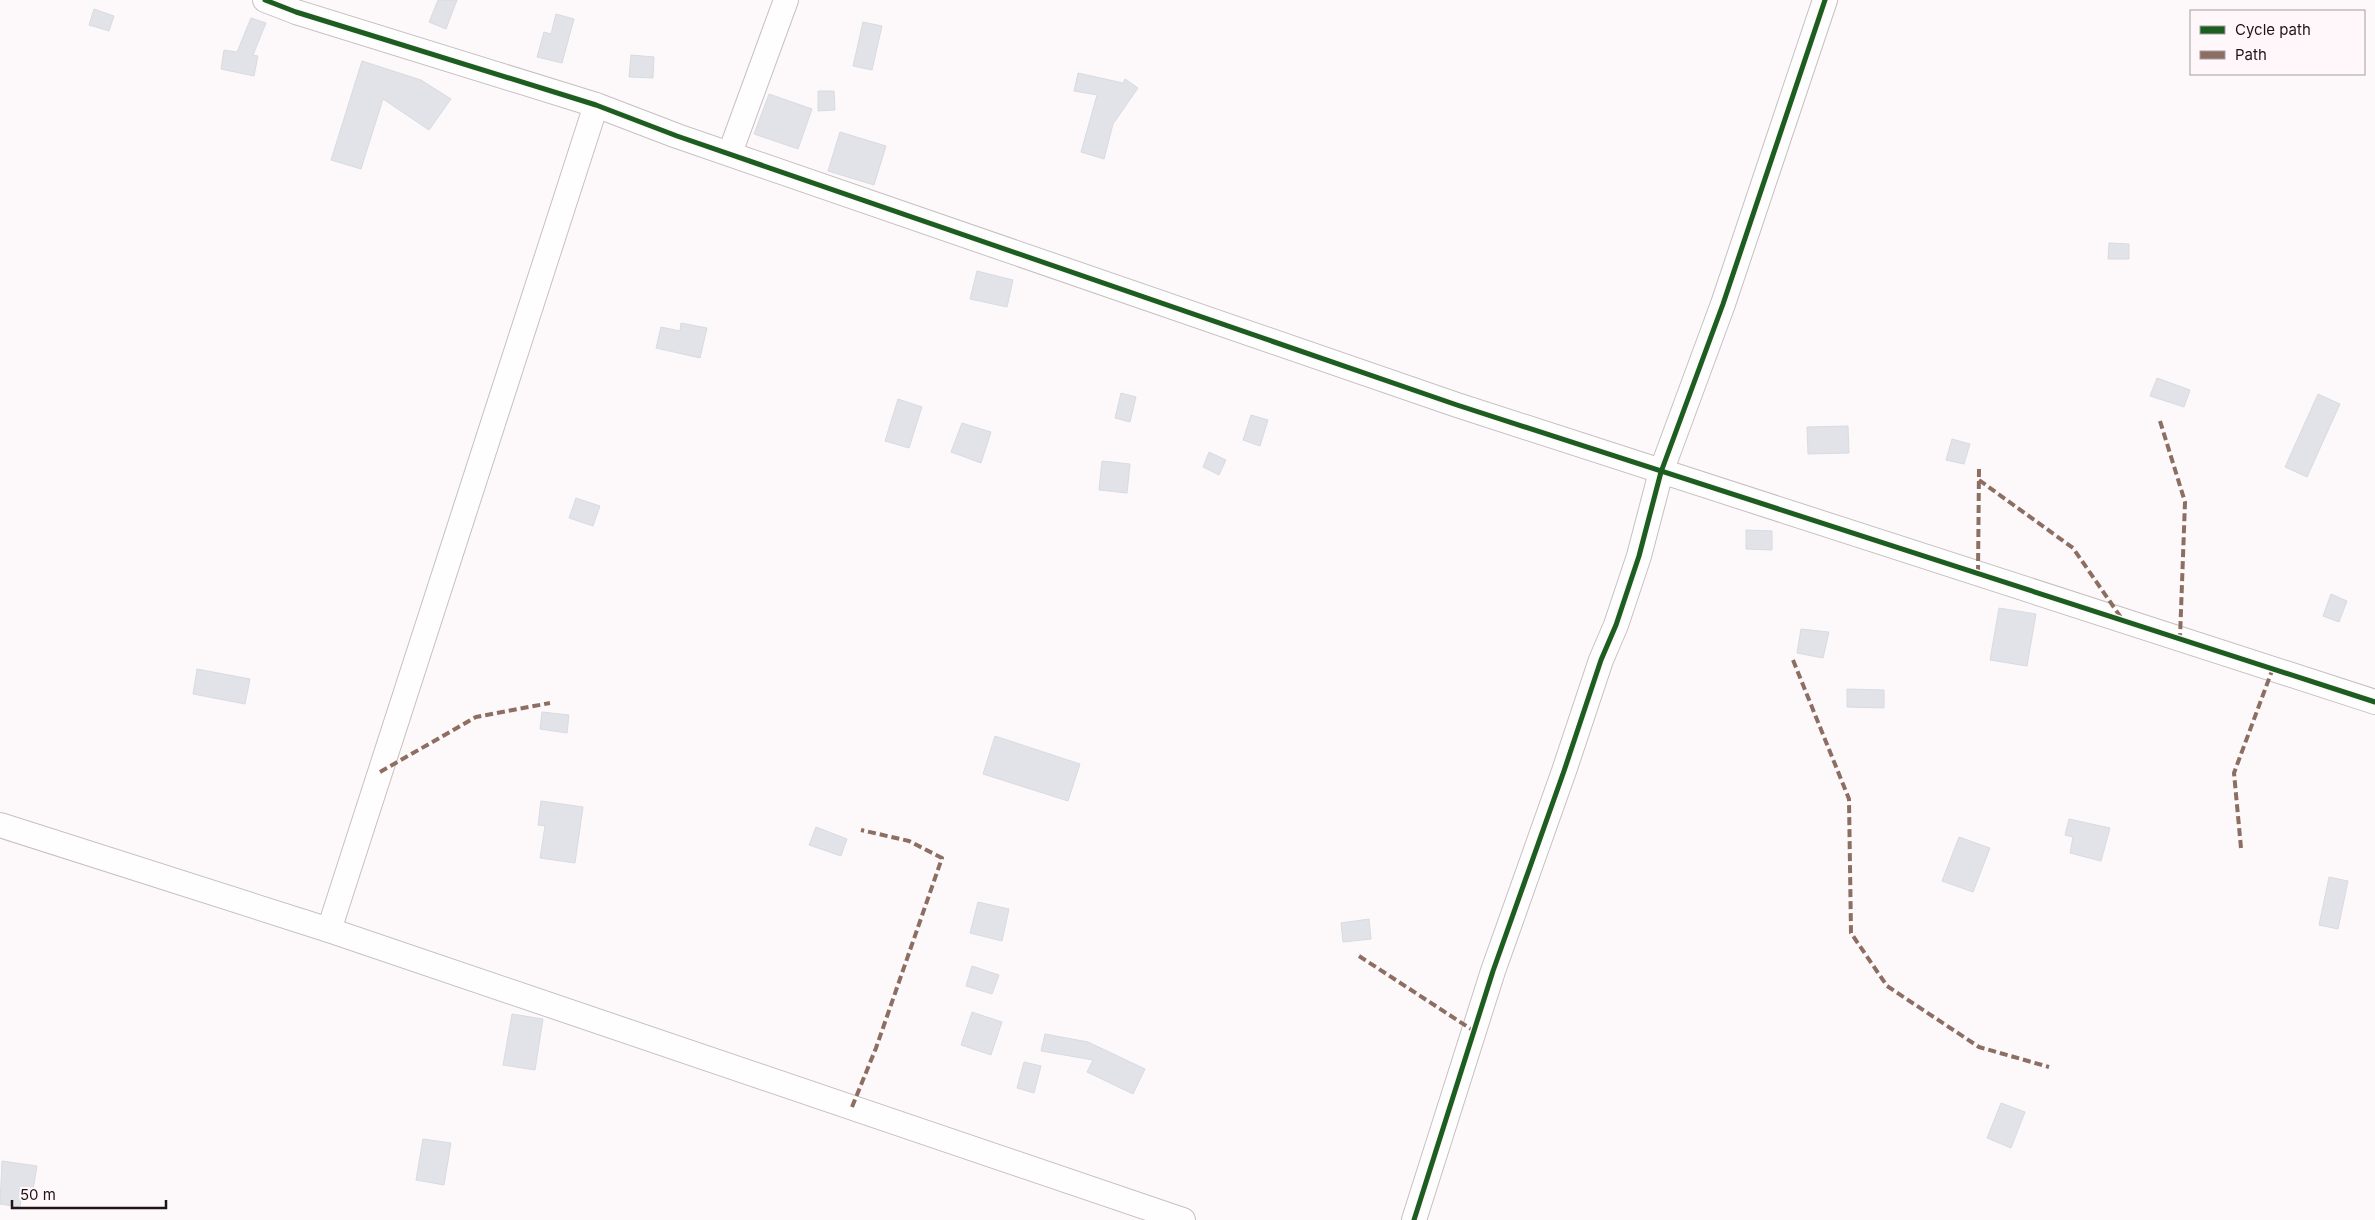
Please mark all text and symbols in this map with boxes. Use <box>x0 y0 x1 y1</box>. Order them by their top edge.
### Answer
legend <box>2190 10 2365 75</box>
text: Cycle path <box>2235 20 2311 39</box>
text: Path <box>2235 45 2267 64</box>
scale bar <box>12 1178 166 1210</box>
text: 50 m <box>20 1185 56 1204</box>

